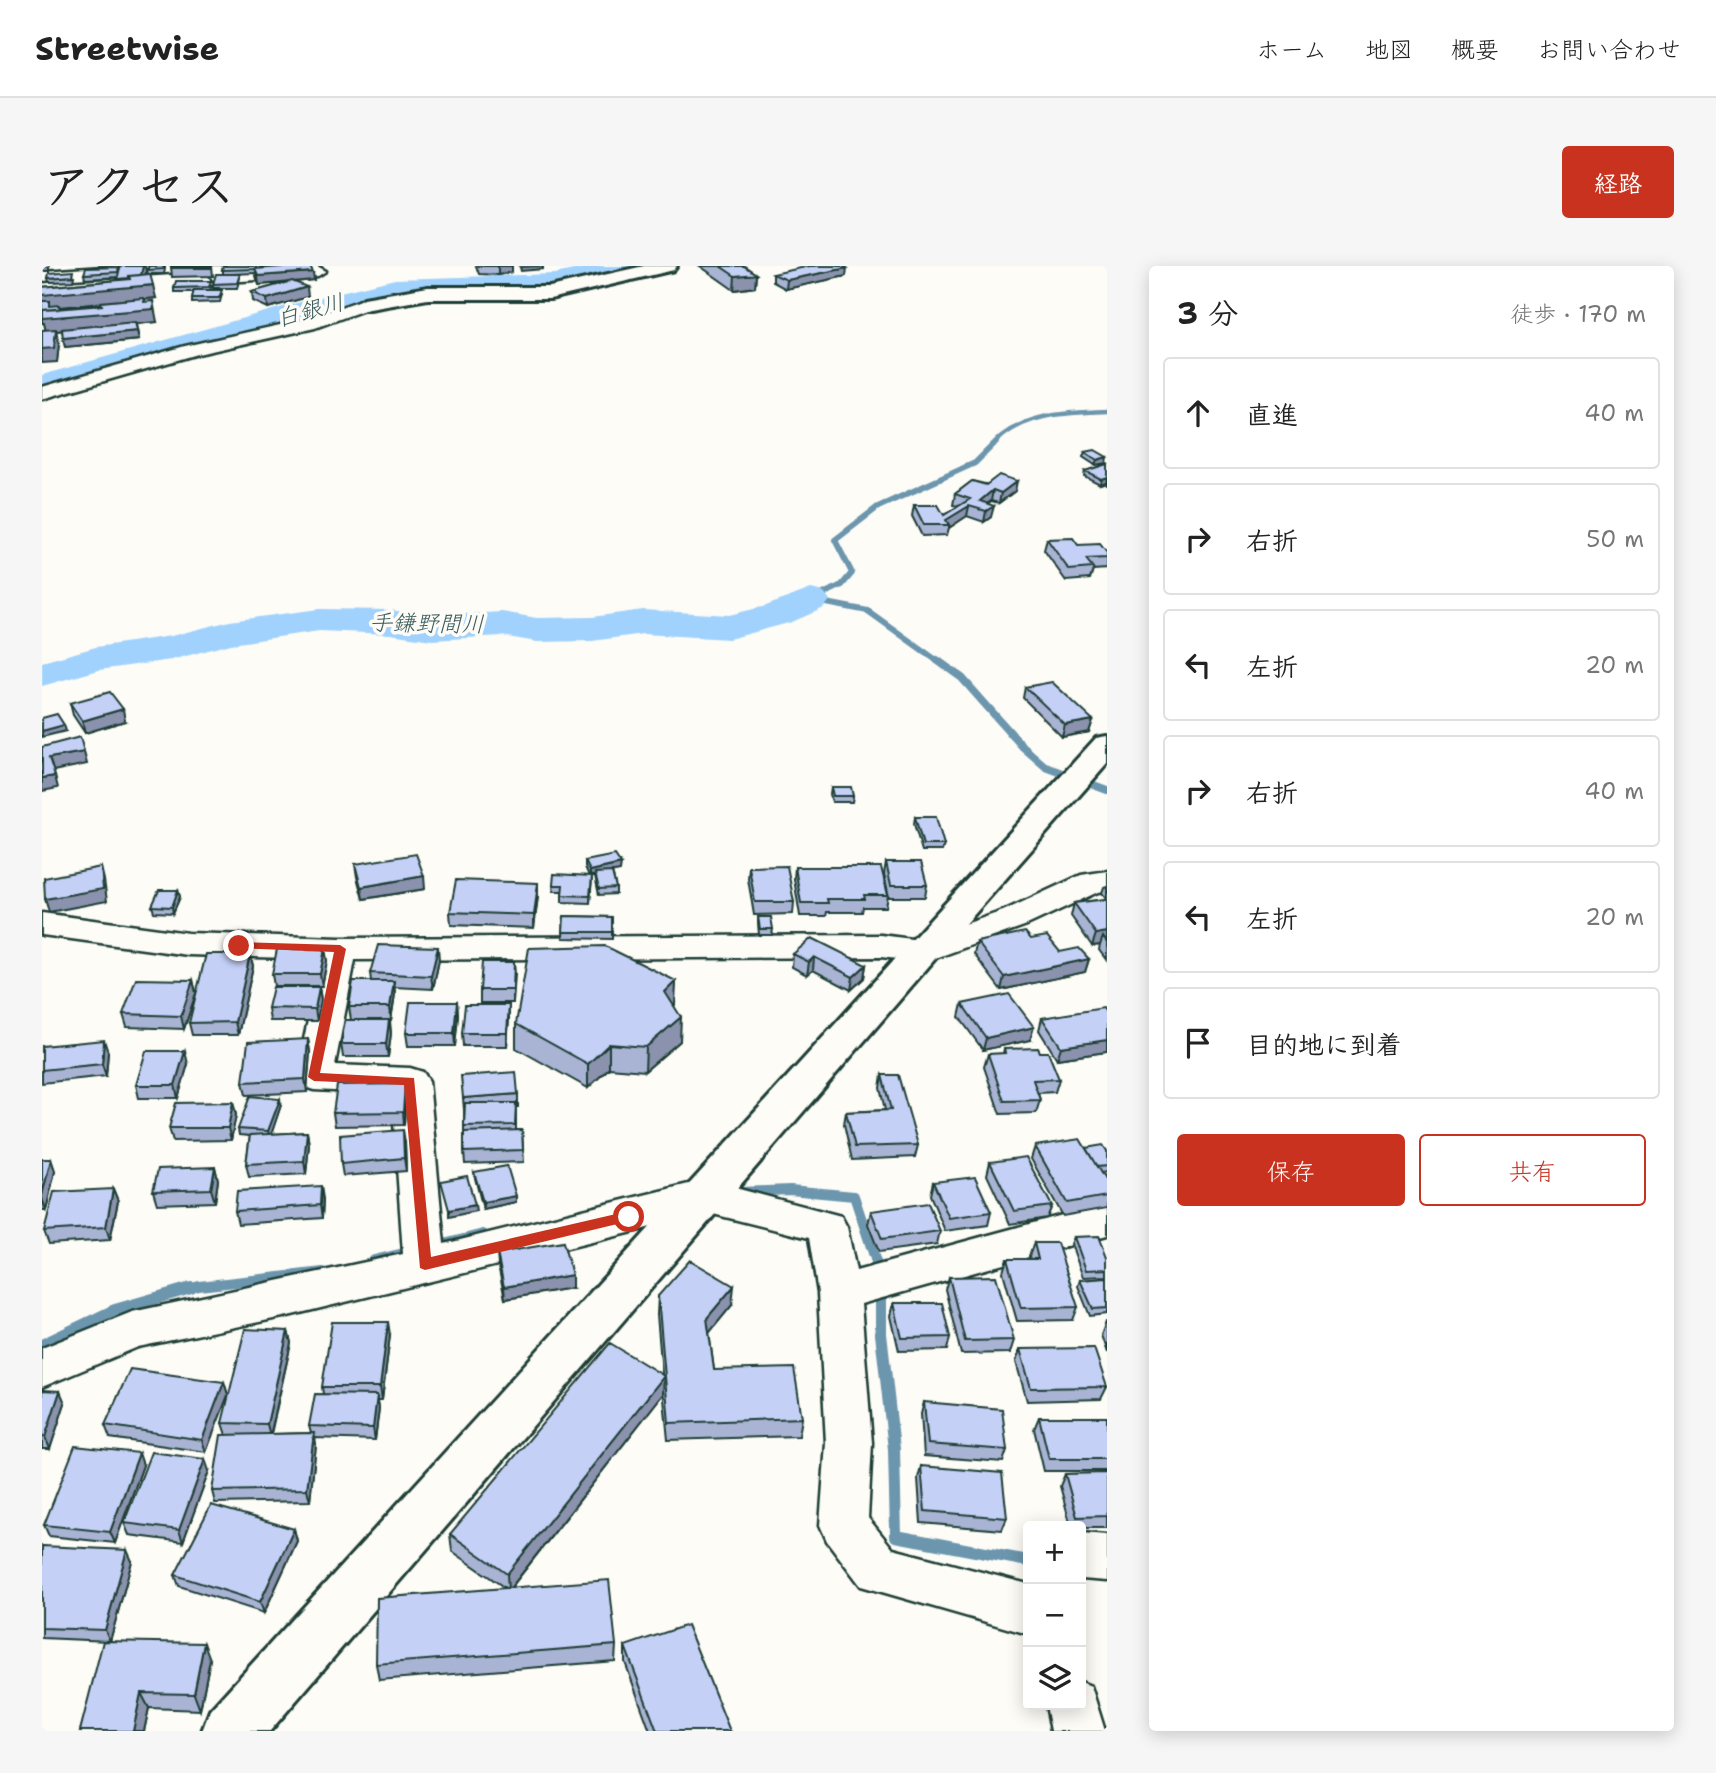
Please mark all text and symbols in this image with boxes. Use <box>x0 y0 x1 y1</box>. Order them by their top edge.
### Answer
text: Streetwise <box>35 26 219 71</box>
text: ホーム <box>1256 34 1327 66</box>
text: 地図 <box>1365 34 1413 66</box>
text: 概要 <box>1451 34 1499 66</box>
text: お問い合わせ <box>1537 34 1681 66</box>
button: 経路 <box>1562 146 1674 218</box>
text: アクセス <box>42 153 235 219</box>
water label: 白銀川 <box>273 287 347 333</box>
text: 3 分 <box>1177 293 1238 334</box>
text: 徒歩 · 170 m <box>1510 299 1646 329</box>
icon: ahead <box>1179 394 1217 432</box>
text: 直進 <box>1246 397 1298 432</box>
text: 40 m <box>1584 398 1644 428</box>
icon: right <box>1179 520 1217 558</box>
text: 右折 <box>1246 523 1298 558</box>
text: 50 m <box>1586 524 1644 554</box>
water label: 手鎌野間川 <box>369 607 485 639</box>
icon: left <box>1179 646 1217 684</box>
text: 左折 <box>1246 649 1298 684</box>
text: 20 m <box>1585 650 1644 680</box>
icon: right <box>1179 772 1217 810</box>
text: 右折 <box>1246 775 1298 810</box>
text: 40 m <box>1584 776 1644 806</box>
icon: left <box>1179 898 1217 936</box>
text: 左折 <box>1246 901 1298 936</box>
text: 20 m <box>1585 902 1644 932</box>
route end <box>223 930 254 961</box>
icon: arrive <box>1179 1024 1217 1062</box>
text: 目的地に到着 <box>1246 1027 1402 1062</box>
button: 保存 <box>1177 1134 1405 1206</box>
button: 共有 <box>1419 1134 1646 1206</box>
route start <box>613 1201 644 1232</box>
map controls <box>1023 1521 1086 1710</box>
button: + <box>1023 1521 1086 1584</box>
button: − <box>1023 1584 1086 1647</box>
button: layers <box>1023 1647 1086 1710</box>

